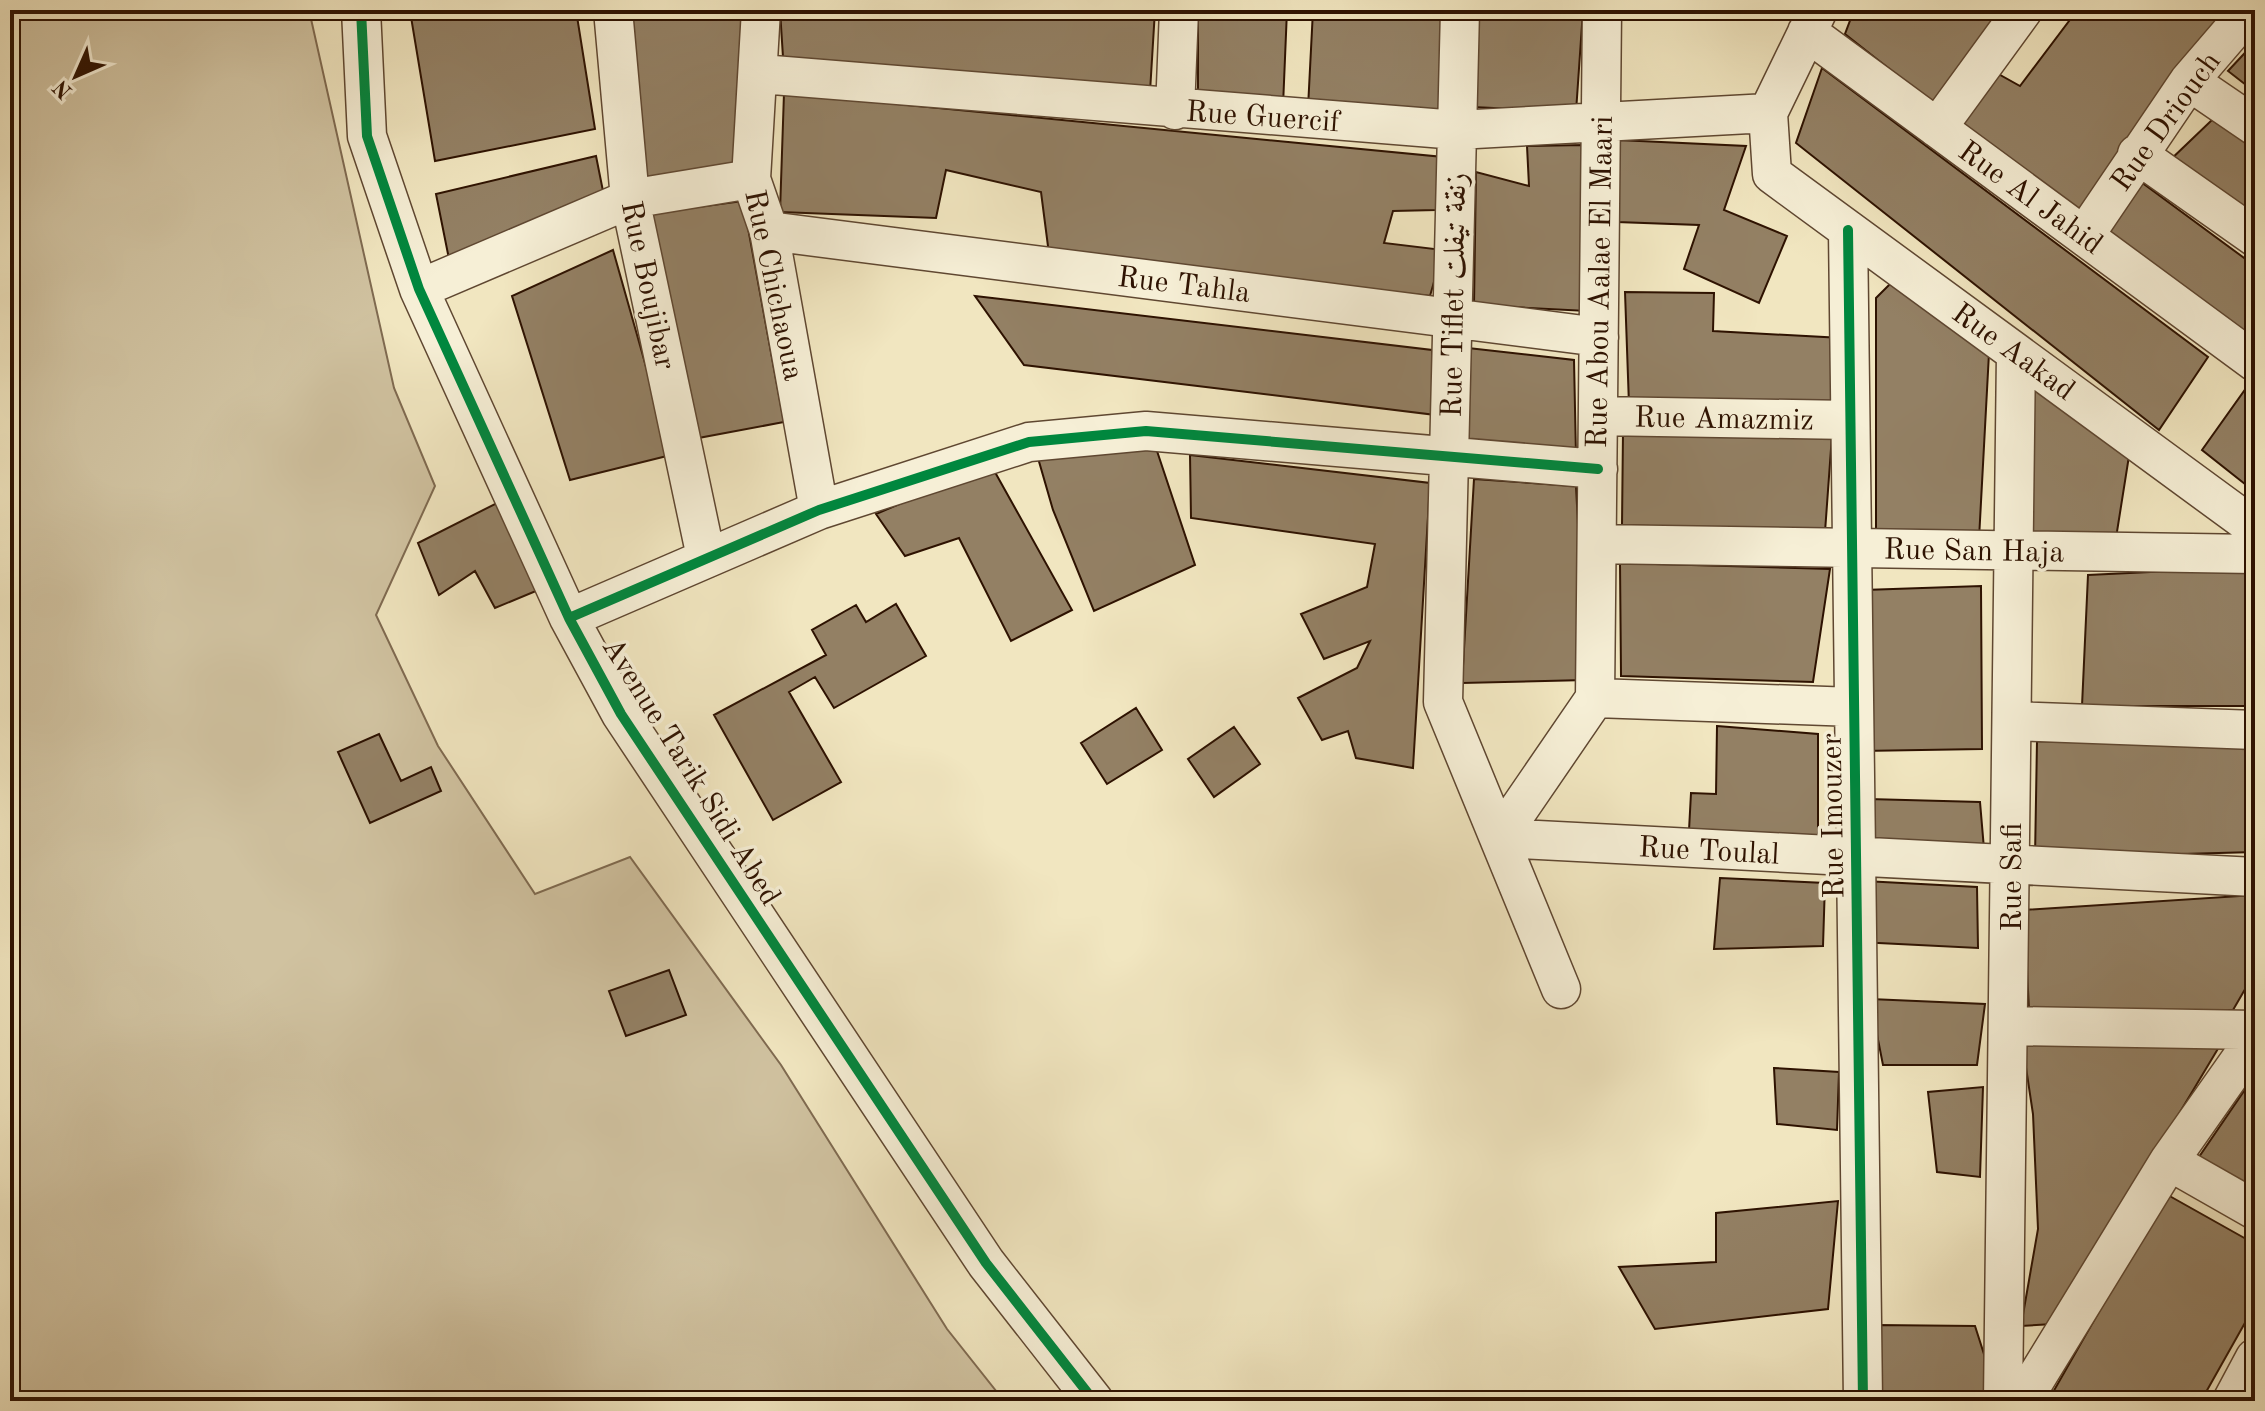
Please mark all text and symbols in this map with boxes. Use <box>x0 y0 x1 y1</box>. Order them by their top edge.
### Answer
north arrow <box>36 36 116 116</box>
street label: Rue Driouch <box>2106 47 2227 197</box>
text: N <box>49 75 77 102</box>
street label: Rue Guercif <box>1185 98 1342 138</box>
street label: Rue Abou Aalae El Maari <box>1583 116 1619 449</box>
street label: Rue Al Jahid <box>1952 136 2108 261</box>
street label: Rue Tiflet زنقة تيفلت <box>1438 172 1472 418</box>
street label: Rue Chichaoua <box>738 187 808 384</box>
street label: Rue Boujibar <box>615 198 680 372</box>
street label: Rue Tahla <box>1116 263 1252 309</box>
street label: Rue Aakad <box>1946 298 2080 407</box>
street label: Rue Amazmiz <box>1634 403 1814 437</box>
street label: Rue San Haja <box>1883 535 2065 569</box>
street label: Avenue Tarik Sidi Abed <box>596 633 785 911</box>
street label: Rue Imouzer <box>1818 733 1850 899</box>
street label: Rue Safi <box>1998 822 2028 932</box>
street label: Rue Toulal <box>1638 833 1780 871</box>

